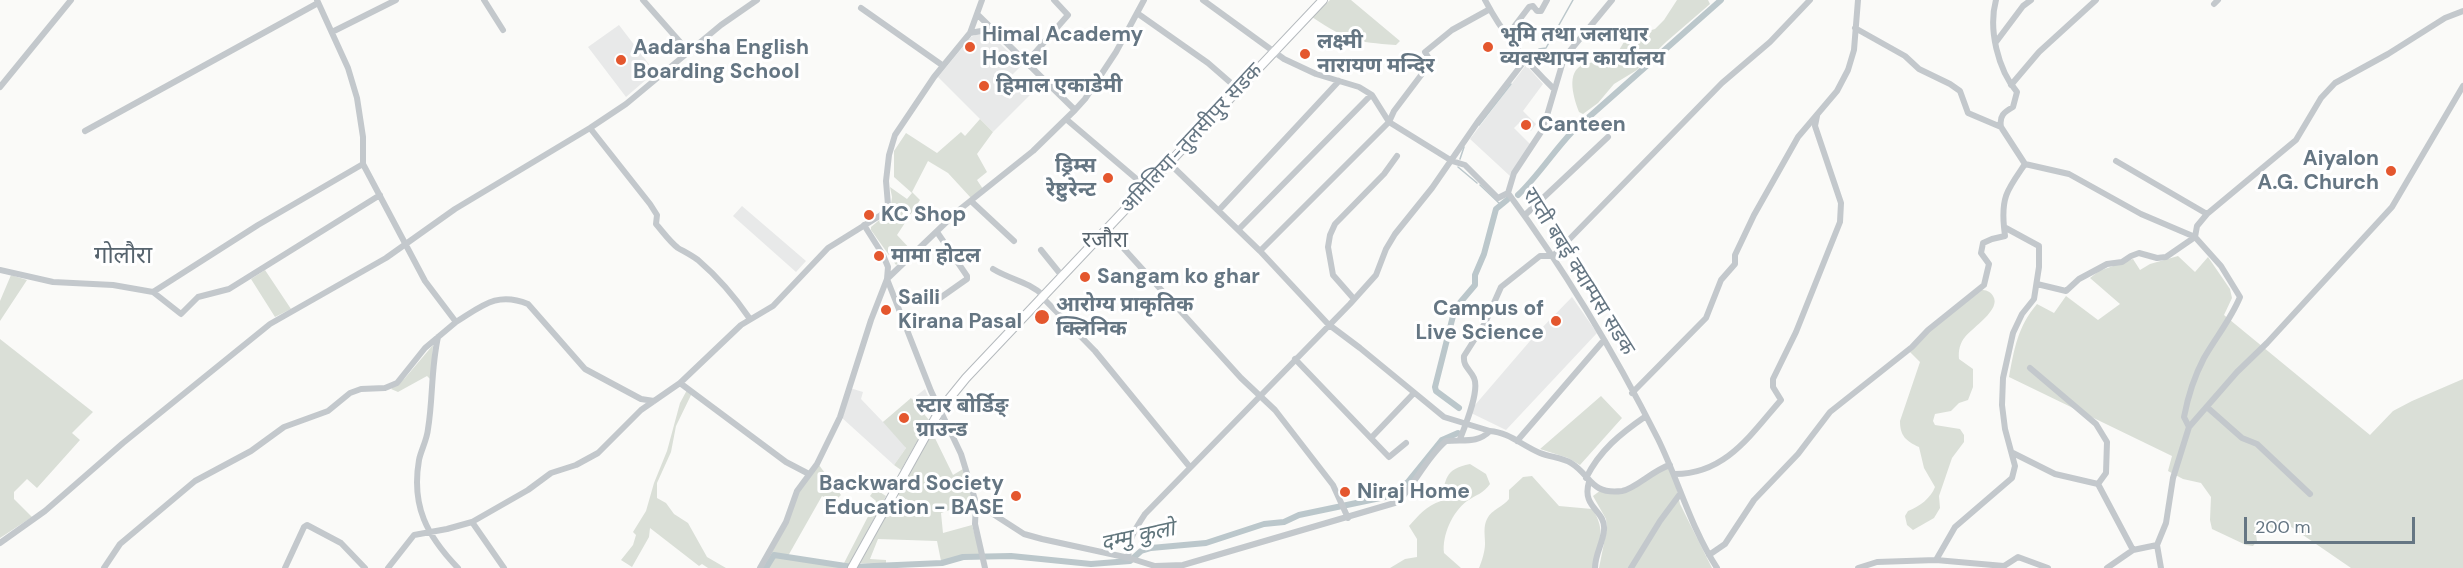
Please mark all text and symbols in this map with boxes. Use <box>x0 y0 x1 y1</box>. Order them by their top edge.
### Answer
place label: Himal Academy Hostel <box>982 22 1143 72</box>
place label: भूमि तथा जलाधार व्यवस्थापन कार्यालय <box>1500 22 1665 72</box>
place label: लक्ष्मी नारायण मन्दिर <box>1317 29 1434 79</box>
place label: Aadarsha English Boarding School <box>633 35 809 85</box>
marker: Himal Academy Hostel <box>963 40 977 54</box>
marker: भूमि तथा जलाधार व्यवस्थापन कार्यालय <box>1481 40 1495 54</box>
marker: लक्ष्मी नारायण मन्दिर <box>1298 47 1312 61</box>
marker: Aadarsha English Boarding School <box>614 53 628 67</box>
street label: अमिलिया-तुलसीपुर सडक <box>1116 59 1268 219</box>
place label: हिमाल एकाडेमी <box>996 73 1123 99</box>
marker: हिमाल एकाडेमी <box>977 79 991 93</box>
place label: Canteen <box>1538 112 1626 138</box>
marker: Canteen <box>1519 118 1533 132</box>
place label: Aiyalon A.G. Church <box>2257 146 2379 196</box>
place label: ड्रिम्स रेष्टुरेन्ट <box>1046 153 1096 203</box>
marker: Aiyalon A.G. Church <box>2384 164 2398 178</box>
marker: ड्रिम्स रेष्टुरेन्ट <box>1101 171 1115 185</box>
street label: राप्ती बबई क्याम्पस सडक <box>1516 184 1640 360</box>
place label: KC Shop <box>881 202 966 228</box>
marker: KC Shop <box>862 208 876 222</box>
district label: रजौरा <box>1082 228 1128 254</box>
district label: गोलौरा <box>94 243 152 271</box>
place label: मामा होटल <box>891 243 981 269</box>
marker: मामा होटल <box>872 249 886 263</box>
place label: Sangam ko ghar <box>1097 264 1260 290</box>
marker: Sangam ko ghar <box>1078 270 1092 284</box>
place label: Saili Kirana Pasal <box>898 285 1022 335</box>
place label: आरोग्य प्राकृतिक क्लिनिक <box>1056 292 1193 342</box>
place label: Campus of Live Science <box>1415 296 1544 346</box>
marker: Saili Kirana Pasal <box>879 303 893 317</box>
marker: आरोग्य प्राकृतिक क्लिनिक <box>1033 308 1051 326</box>
marker: Campus of Live Science <box>1549 314 1563 328</box>
place label: स्टार बोर्डिङ् ग्राउन्ड <box>916 393 1008 443</box>
marker: स्टार बोर्डिङ् ग्राउन्ड <box>897 411 911 425</box>
place label: Backward Society Education - BASE <box>819 471 1004 521</box>
place label: Niraj Home <box>1357 479 1470 505</box>
marker: Niraj Home <box>1338 485 1352 499</box>
marker: Backward Society Education - BASE <box>1009 489 1023 503</box>
scale bar <box>2247 505 2418 543</box>
text: 200 m <box>2255 515 2311 539</box>
water label: दम्मु कुलो <box>1099 516 1177 558</box>

